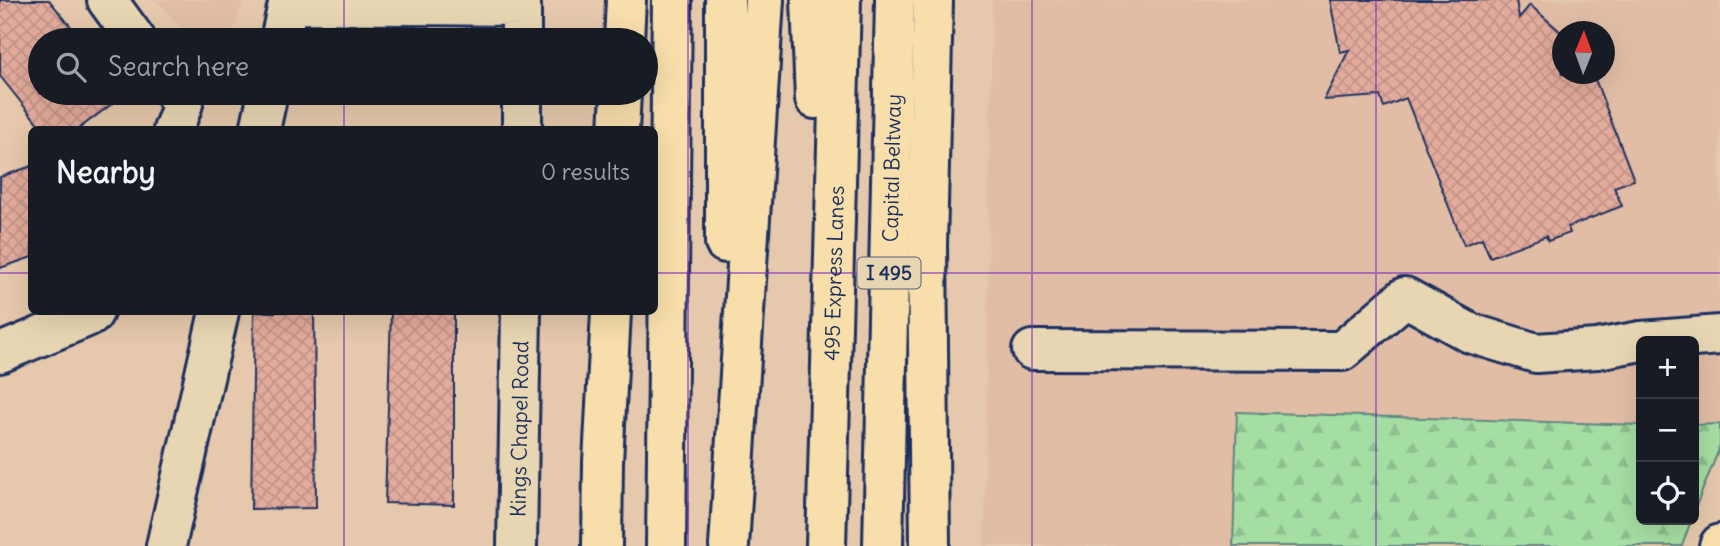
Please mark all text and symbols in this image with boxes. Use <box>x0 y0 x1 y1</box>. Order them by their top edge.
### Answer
north arrow <box>1552 21 1615 84</box>
search box <box>28 28 658 105</box>
icon: search <box>52 48 90 86</box>
text: Search here <box>108 50 249 83</box>
street label: Capital Beltway <box>876 94 906 243</box>
text: Nearby <box>56 153 156 191</box>
text: 0 results <box>541 157 630 186</box>
street label: 495 Express Lanes <box>818 185 849 361</box>
road number: I 495 <box>858 258 920 288</box>
map controls <box>1636 336 1699 525</box>
button: + <box>1636 336 1699 399</box>
street label: Kings Chapel Road <box>504 341 534 517</box>
button: − <box>1636 399 1699 462</box>
button: locate <box>1636 462 1699 525</box>

